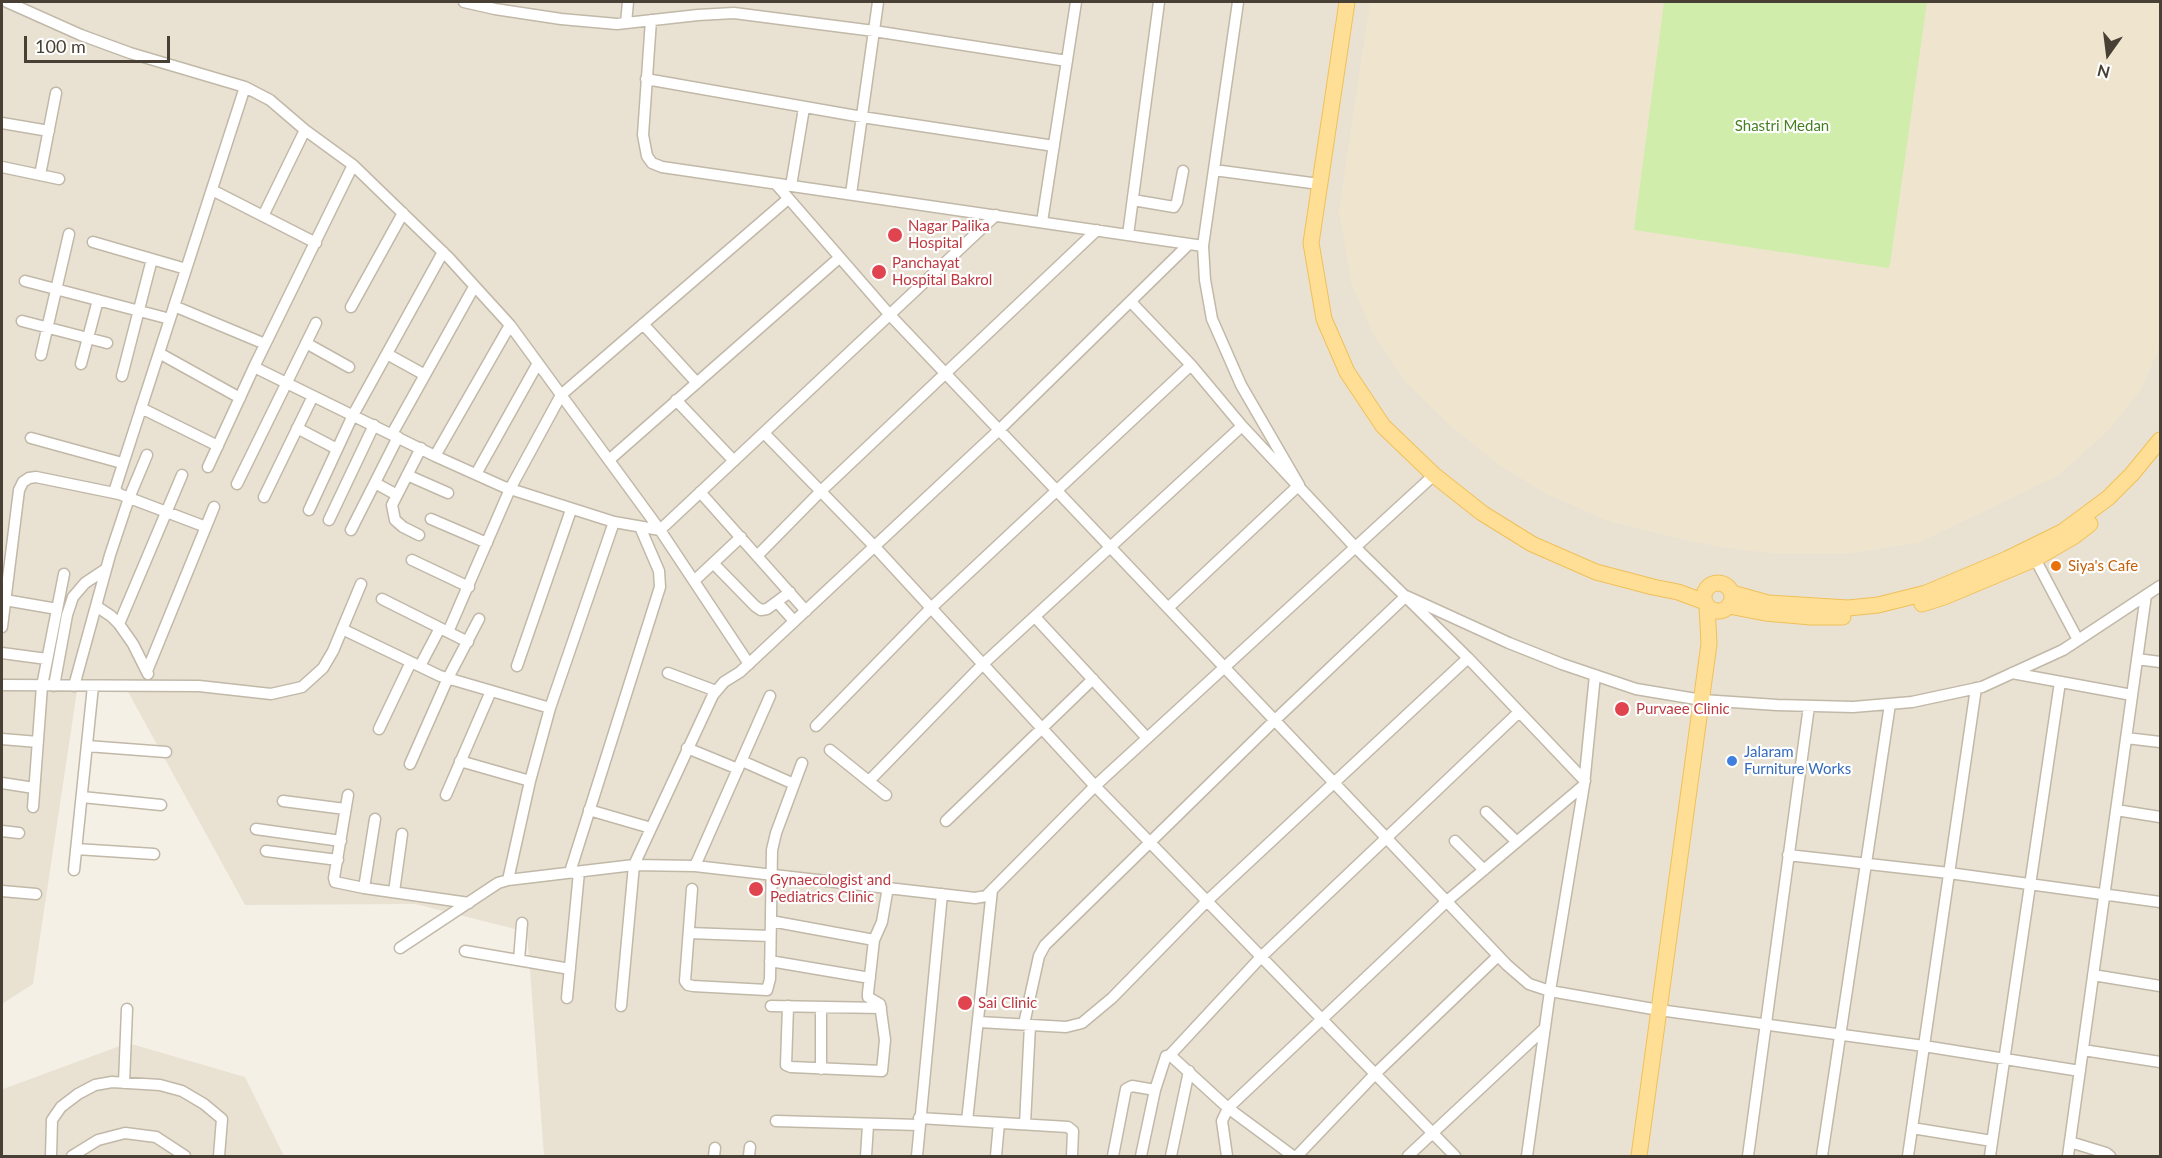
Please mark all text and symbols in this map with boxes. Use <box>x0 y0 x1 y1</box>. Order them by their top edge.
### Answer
scale bar <box>27 24 172 62</box>
north arrow <box>2078 24 2138 84</box>
text: 100 m <box>35 35 86 57</box>
text: N <box>2095 61 2112 83</box>
park label: Shastri Medan <box>1735 117 1829 135</box>
place label: Nagar Palika Hospital <box>908 217 990 252</box>
marker: Nagar Palika Hospital <box>886 226 904 244</box>
place label: Panchayat Hospital Bakrol <box>892 254 992 289</box>
marker: Panchayat Hospital Bakrol <box>870 263 888 281</box>
place label: Siya's Cafe <box>2068 557 2138 575</box>
marker: Siya's Cafe <box>2049 559 2063 573</box>
marker: Purvaee Clinic <box>1613 700 1631 718</box>
place label: Purvaee Clinic <box>1636 700 1730 718</box>
place label: Jalaram Furniture Works <box>1744 743 1851 778</box>
marker: Jalaram Furniture Works <box>1725 754 1739 768</box>
place label: Gynaecologist and Pediatrics Clinic <box>770 871 891 906</box>
marker: Gynaecologist and Pediatrics Clinic <box>747 880 765 898</box>
marker: Sai Clinic <box>956 994 974 1012</box>
place label: Sai Clinic <box>978 994 1037 1012</box>

